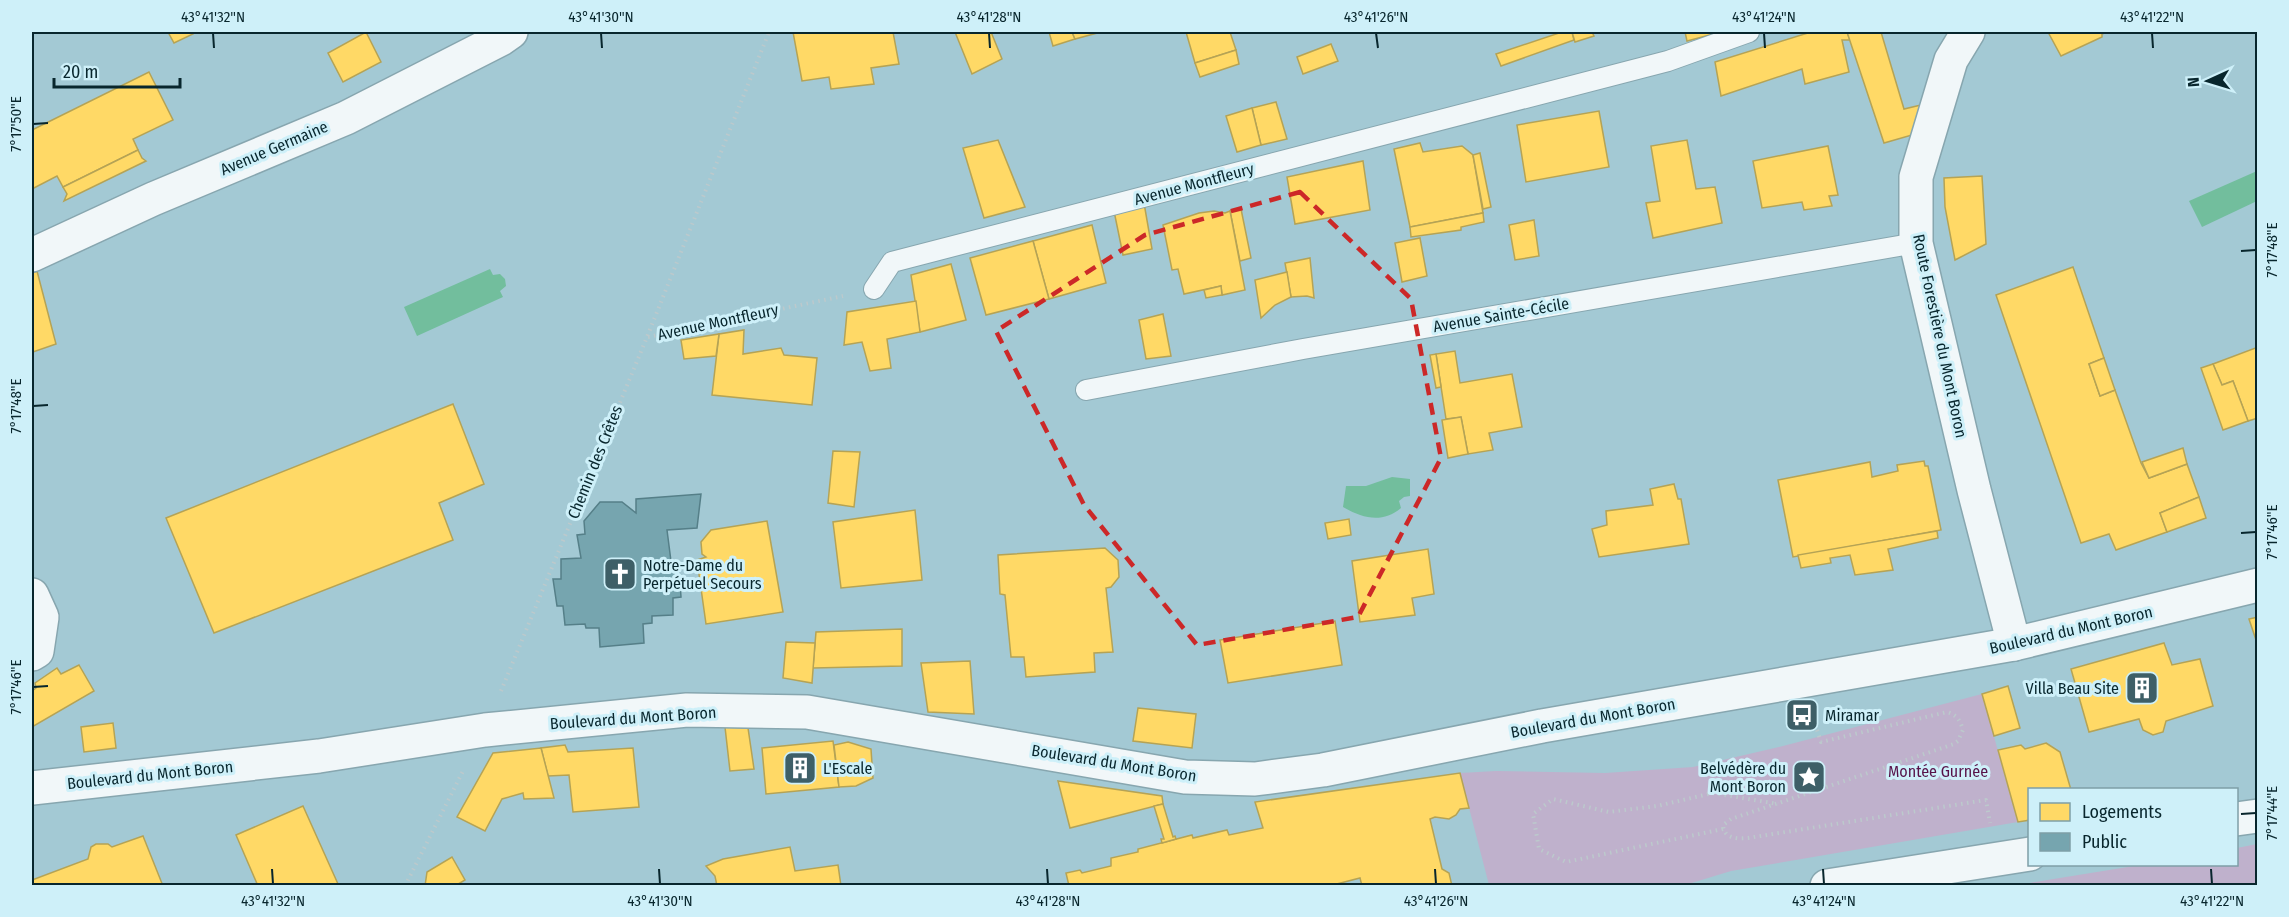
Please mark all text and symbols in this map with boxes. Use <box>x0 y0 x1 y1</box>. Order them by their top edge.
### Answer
text: 43°41'32"N <box>181 8 245 26</box>
text: 43°41'30"N <box>568 8 634 26</box>
text: 43°41'28"N <box>957 8 1021 26</box>
text: 43°41'26"N <box>1344 8 1408 26</box>
text: 43°41'24"N <box>1732 8 1796 26</box>
text: 43°41'22"N <box>2120 8 2184 26</box>
scale bar <box>54 51 180 89</box>
north arrow <box>2178 51 2238 111</box>
text: 20 m <box>63 61 98 83</box>
text: N <box>2184 77 2203 87</box>
text: 7°17'50"E <box>7 96 25 152</box>
street label: Avenue Germaine <box>217 117 331 179</box>
street label: Avenue Montfleury <box>1132 159 1257 209</box>
text: 7°17'48"E <box>2263 223 2281 278</box>
street label: Route Forestière du Mont Boron <box>1909 232 1971 440</box>
street label: Avenue Sainte-Cécile <box>1432 294 1570 336</box>
street label: Avenue Montfleury <box>656 300 781 344</box>
text: 7°17'48"E <box>7 379 25 434</box>
street label: Chemin des Crêtes <box>564 402 626 521</box>
text: 7°17'46"E <box>2263 505 2281 559</box>
church icon: Notre-Dame du Perpétuel Secours <box>602 556 638 592</box>
place label: Notre-Dame du Perpétuel Secours <box>643 556 762 593</box>
street label: Boulevard du Mont Boron <box>1988 602 2154 658</box>
text: 7°17'46"E <box>7 660 25 714</box>
building icon: Villa Beau Site <box>2124 670 2160 706</box>
place label: Villa Beau Site <box>2026 679 2119 698</box>
street label: Boulevard du Mont Boron <box>1509 694 1677 742</box>
bus stop icon: Miramar <box>1784 697 1820 733</box>
street label: Boulevard du Mont Boron <box>549 703 717 733</box>
place label: Miramar <box>1825 706 1879 725</box>
street label: Boulevard du Mont Boron <box>1030 741 1198 785</box>
building icon: L'Escale <box>782 750 818 786</box>
street label: Boulevard du Mont Boron <box>66 757 234 793</box>
place label: L'Escale <box>823 759 872 778</box>
place label: Belvédère du Mont Boron <box>1700 759 1786 796</box>
place icon: Belvédère du Mont Boron <box>1791 759 1827 795</box>
park label: Montée Gurnée <box>1888 762 1988 781</box>
text: 7°17'44"E <box>2263 786 2281 840</box>
legend <box>2028 788 2238 866</box>
text: Logements <box>2082 801 2162 823</box>
text: Public <box>2082 831 2127 853</box>
text: 43°41'32"N <box>241 892 305 910</box>
text: 43°41'30"N <box>627 892 693 910</box>
text: 43°41'28"N <box>1016 892 1080 910</box>
text: 43°41'26"N <box>1404 892 1468 910</box>
text: 43°41'24"N <box>1792 892 1856 910</box>
text: 43°41'22"N <box>2180 892 2244 910</box>

